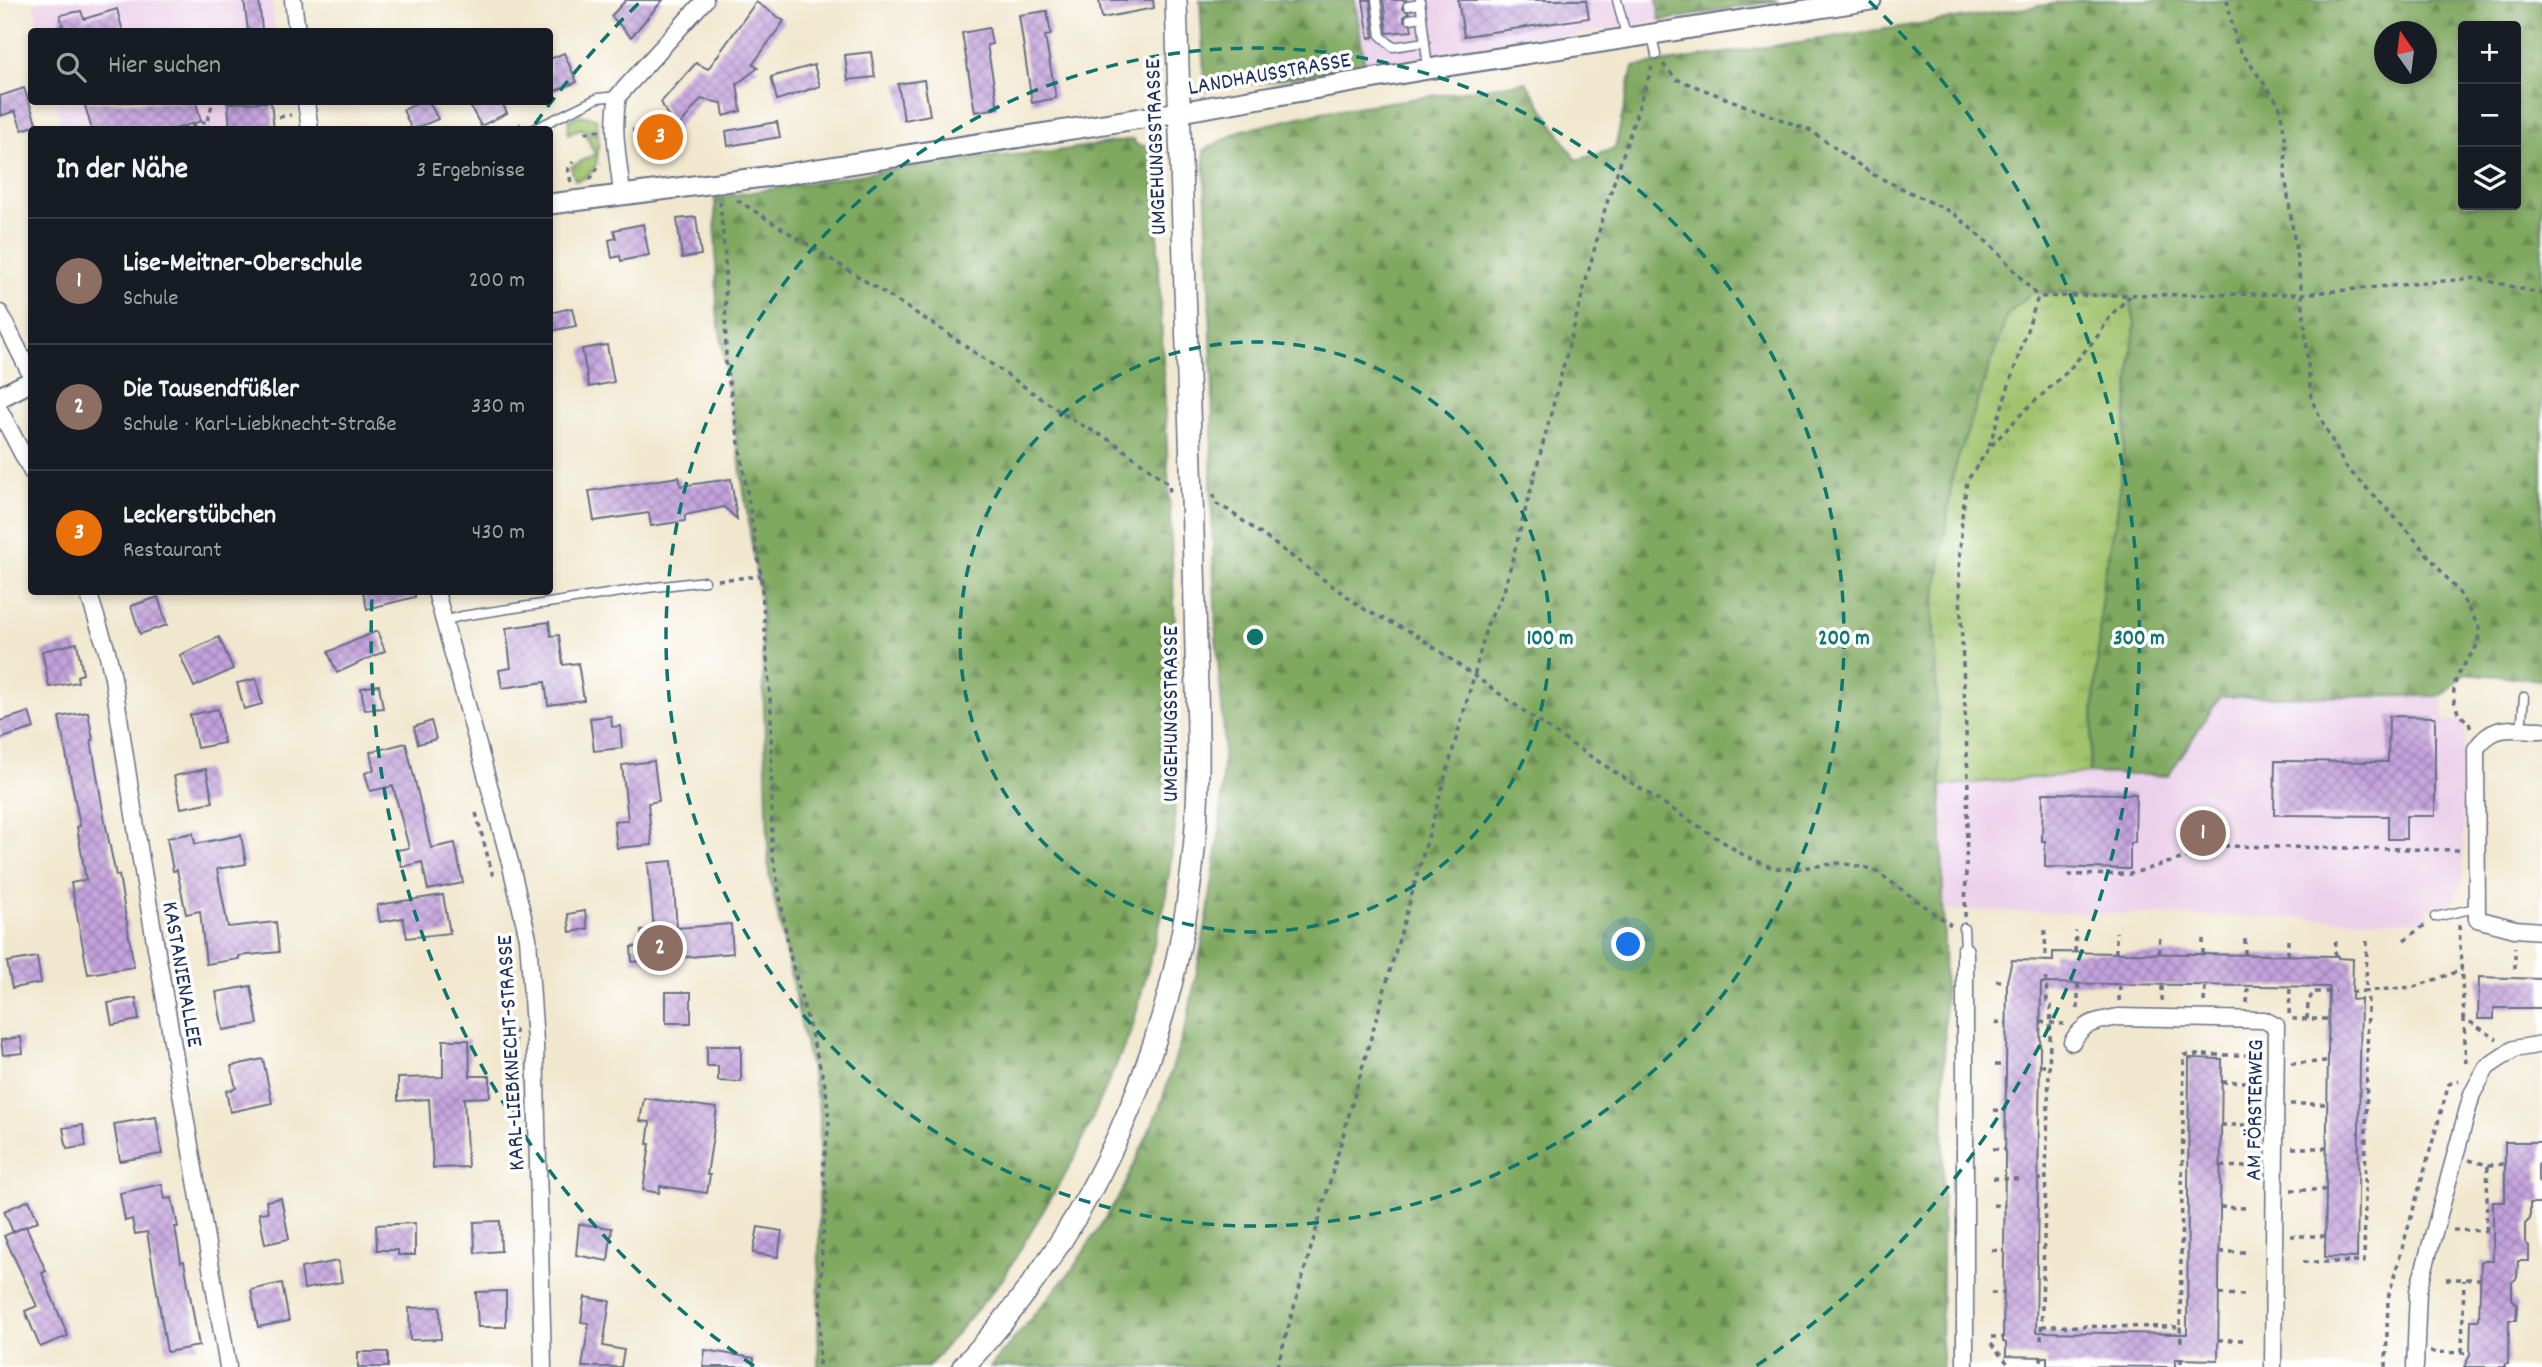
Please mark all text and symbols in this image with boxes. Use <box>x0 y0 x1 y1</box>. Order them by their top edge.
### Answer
north arrow <box>2374 21 2437 84</box>
map controls <box>2458 21 2521 210</box>
button: + <box>2458 21 2521 84</box>
search box <box>28 28 553 105</box>
street label: LANDHAUSSTRASSE <box>1186 45 1354 106</box>
icon: search <box>52 48 90 86</box>
text: Hier suchen <box>108 48 221 85</box>
street label: UMGEHUNGSSTRASSE <box>1138 58 1177 236</box>
button: − <box>2458 84 2521 147</box>
pin: 3 <box>637 111 683 163</box>
button: layers <box>2458 147 2521 210</box>
text: In der Nähe <box>56 150 188 193</box>
text: 3 Ergebnisse <box>416 155 525 188</box>
text: Lise-Meitner-Oberschule <box>123 246 362 283</box>
text: 1 <box>76 265 82 298</box>
text: 200 m <box>469 265 525 298</box>
text: Schule <box>123 283 178 316</box>
text: Die Tausendfüßler <box>123 372 299 409</box>
text: 2 <box>74 391 84 424</box>
text: 330 m <box>471 391 525 424</box>
text: Schule · Karl-Liebknecht-Straße <box>123 409 397 442</box>
text: Leckerstübchen <box>123 498 276 535</box>
text: 3 <box>74 517 84 550</box>
text: 430 m <box>472 517 525 550</box>
text: Restaurant <box>123 535 222 568</box>
street label: UMGEHUNGSSTRASSE <box>1156 625 1189 802</box>
centre of rings <box>1243 625 1267 649</box>
text: 100 m <box>1527 625 1573 655</box>
text: 200 m <box>1818 625 1870 655</box>
text: 300 m <box>2113 625 2165 655</box>
pin: 1 <box>2180 807 2226 859</box>
street label: KASTANIENALLEE <box>151 899 210 1051</box>
pin: 2 <box>637 922 683 974</box>
your location <box>1611 927 1645 961</box>
street label: KARL-LIEBKNECHT-STRASSE <box>490 934 535 1172</box>
street label: AM FÖRSTERWEG <box>2239 1039 2274 1181</box>

